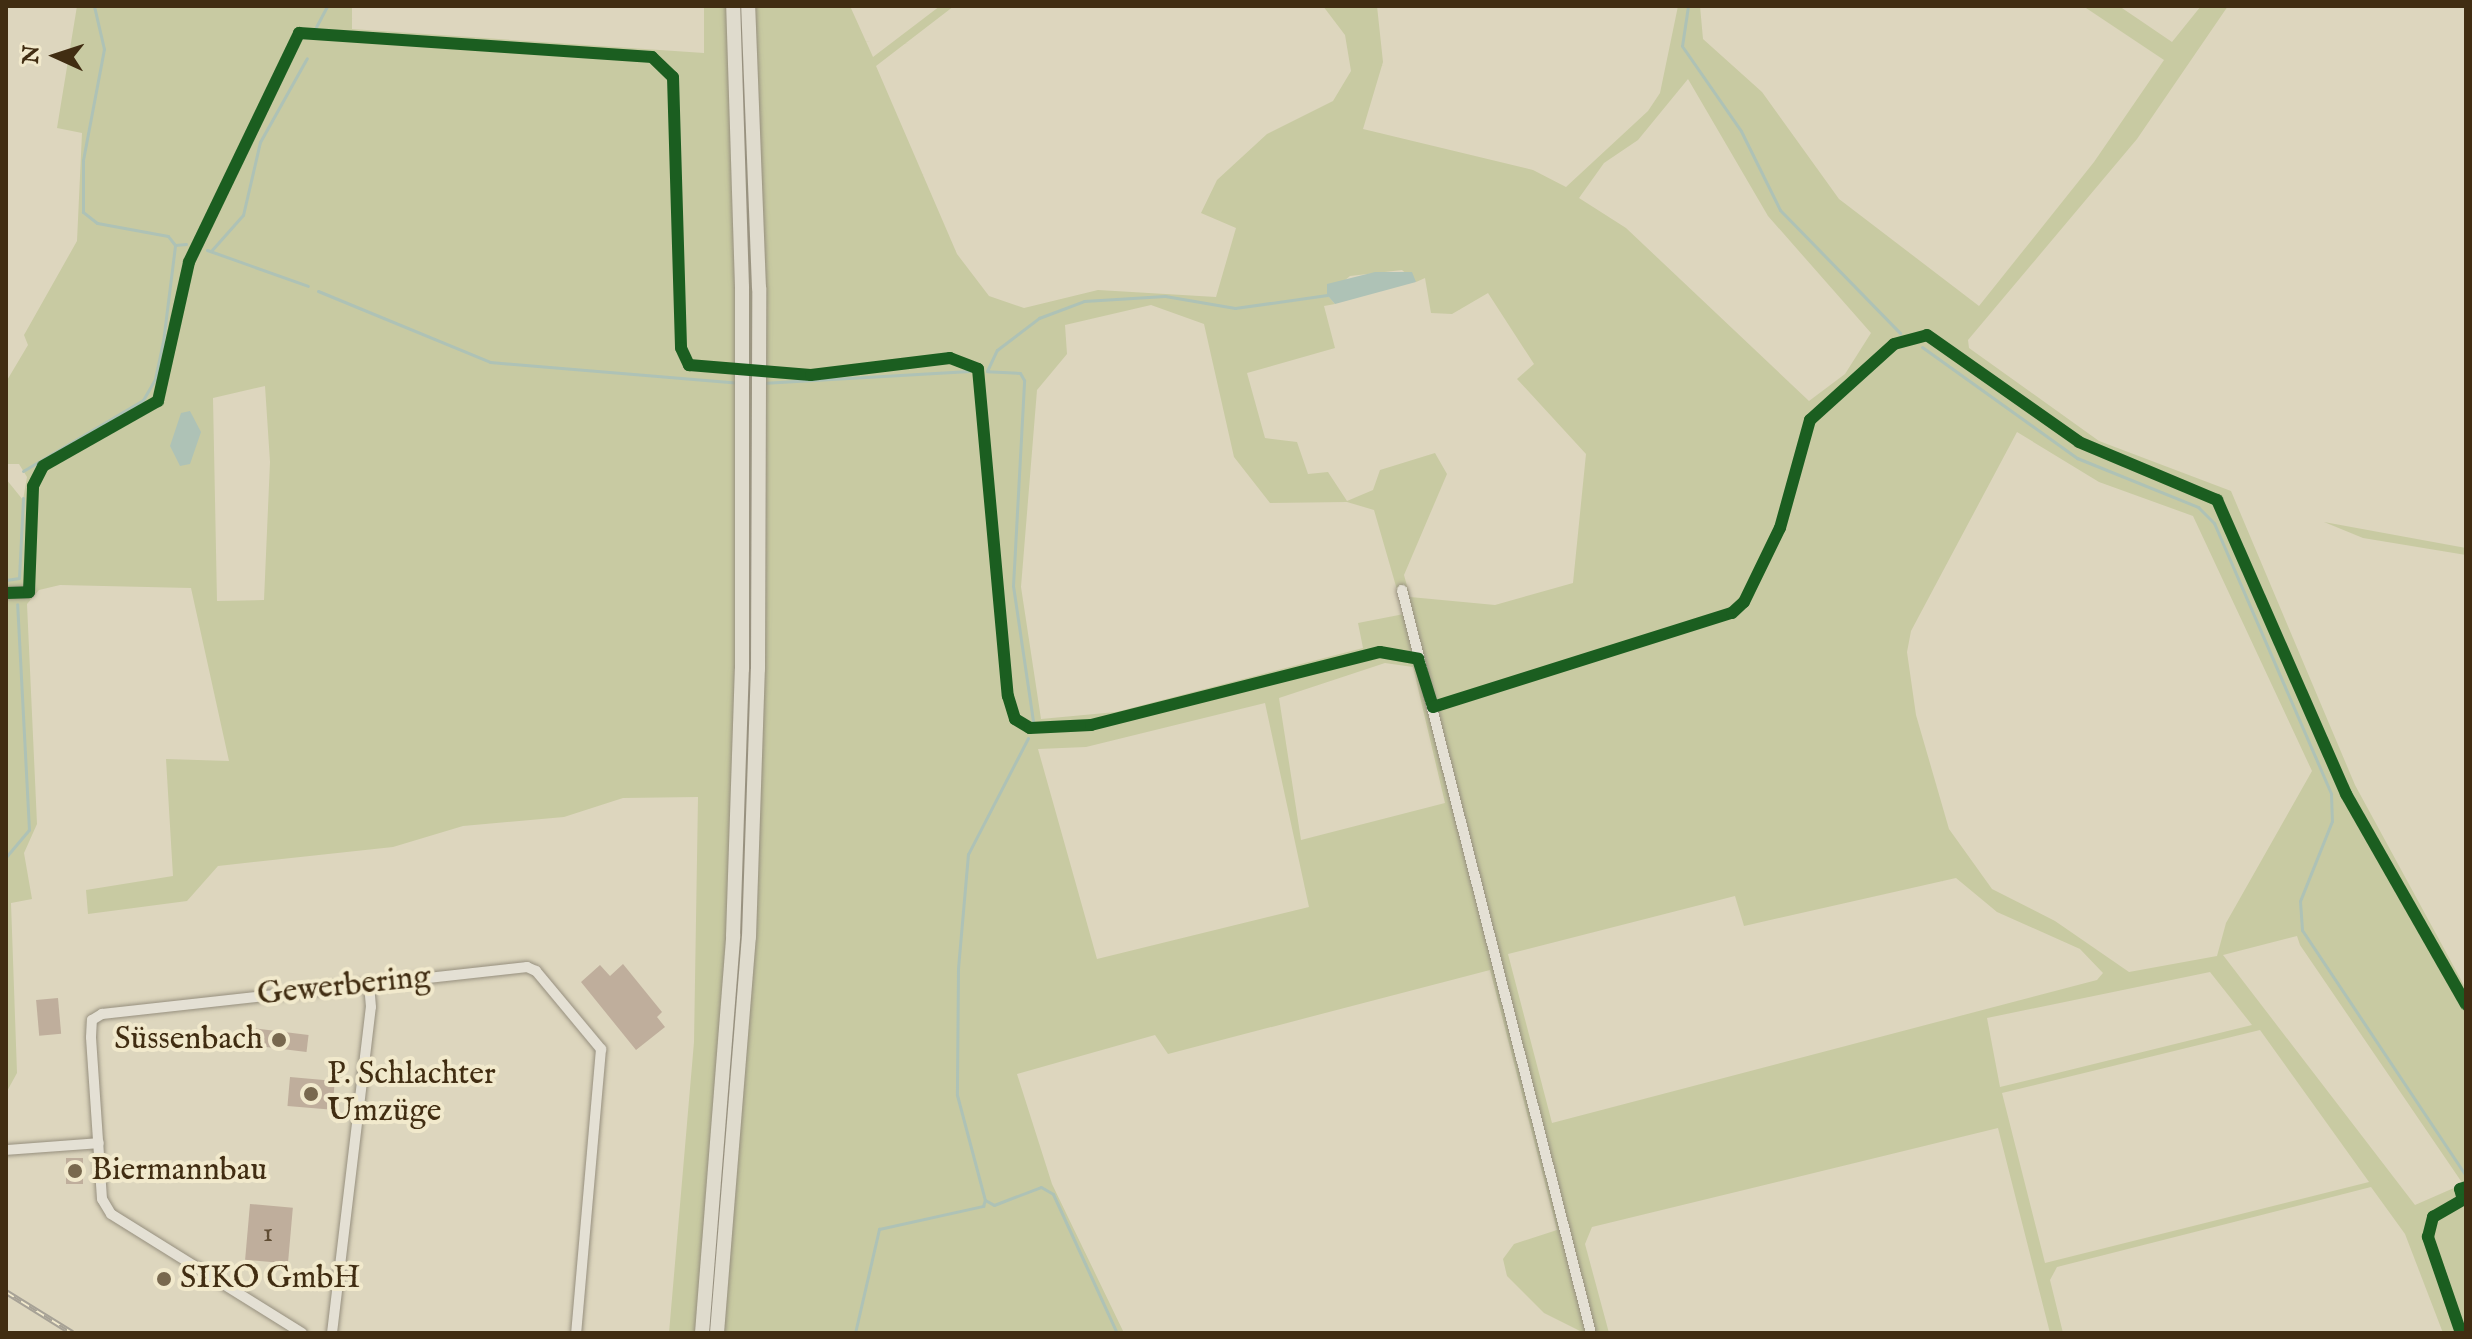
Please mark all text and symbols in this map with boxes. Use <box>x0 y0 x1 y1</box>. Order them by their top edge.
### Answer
north arrow <box>16 16 96 96</box>
text: N <box>18 45 47 65</box>
street label: Gewerbering <box>255 959 433 1015</box>
place label: Süssenbach <box>114 1021 263 1059</box>
marker: Süssenbach <box>270 1031 288 1049</box>
place label: P. Schlachter Umzüge <box>327 1057 496 1132</box>
marker: P. Schlachter Umzüge <box>302 1085 320 1103</box>
place label: Biermannbau <box>91 1152 267 1190</box>
marker: Biermannbau <box>66 1162 84 1180</box>
house number: 1 <box>263 1217 273 1251</box>
place label: SIKO GmbH <box>180 1260 360 1298</box>
marker: SIKO GmbH <box>155 1270 173 1288</box>

